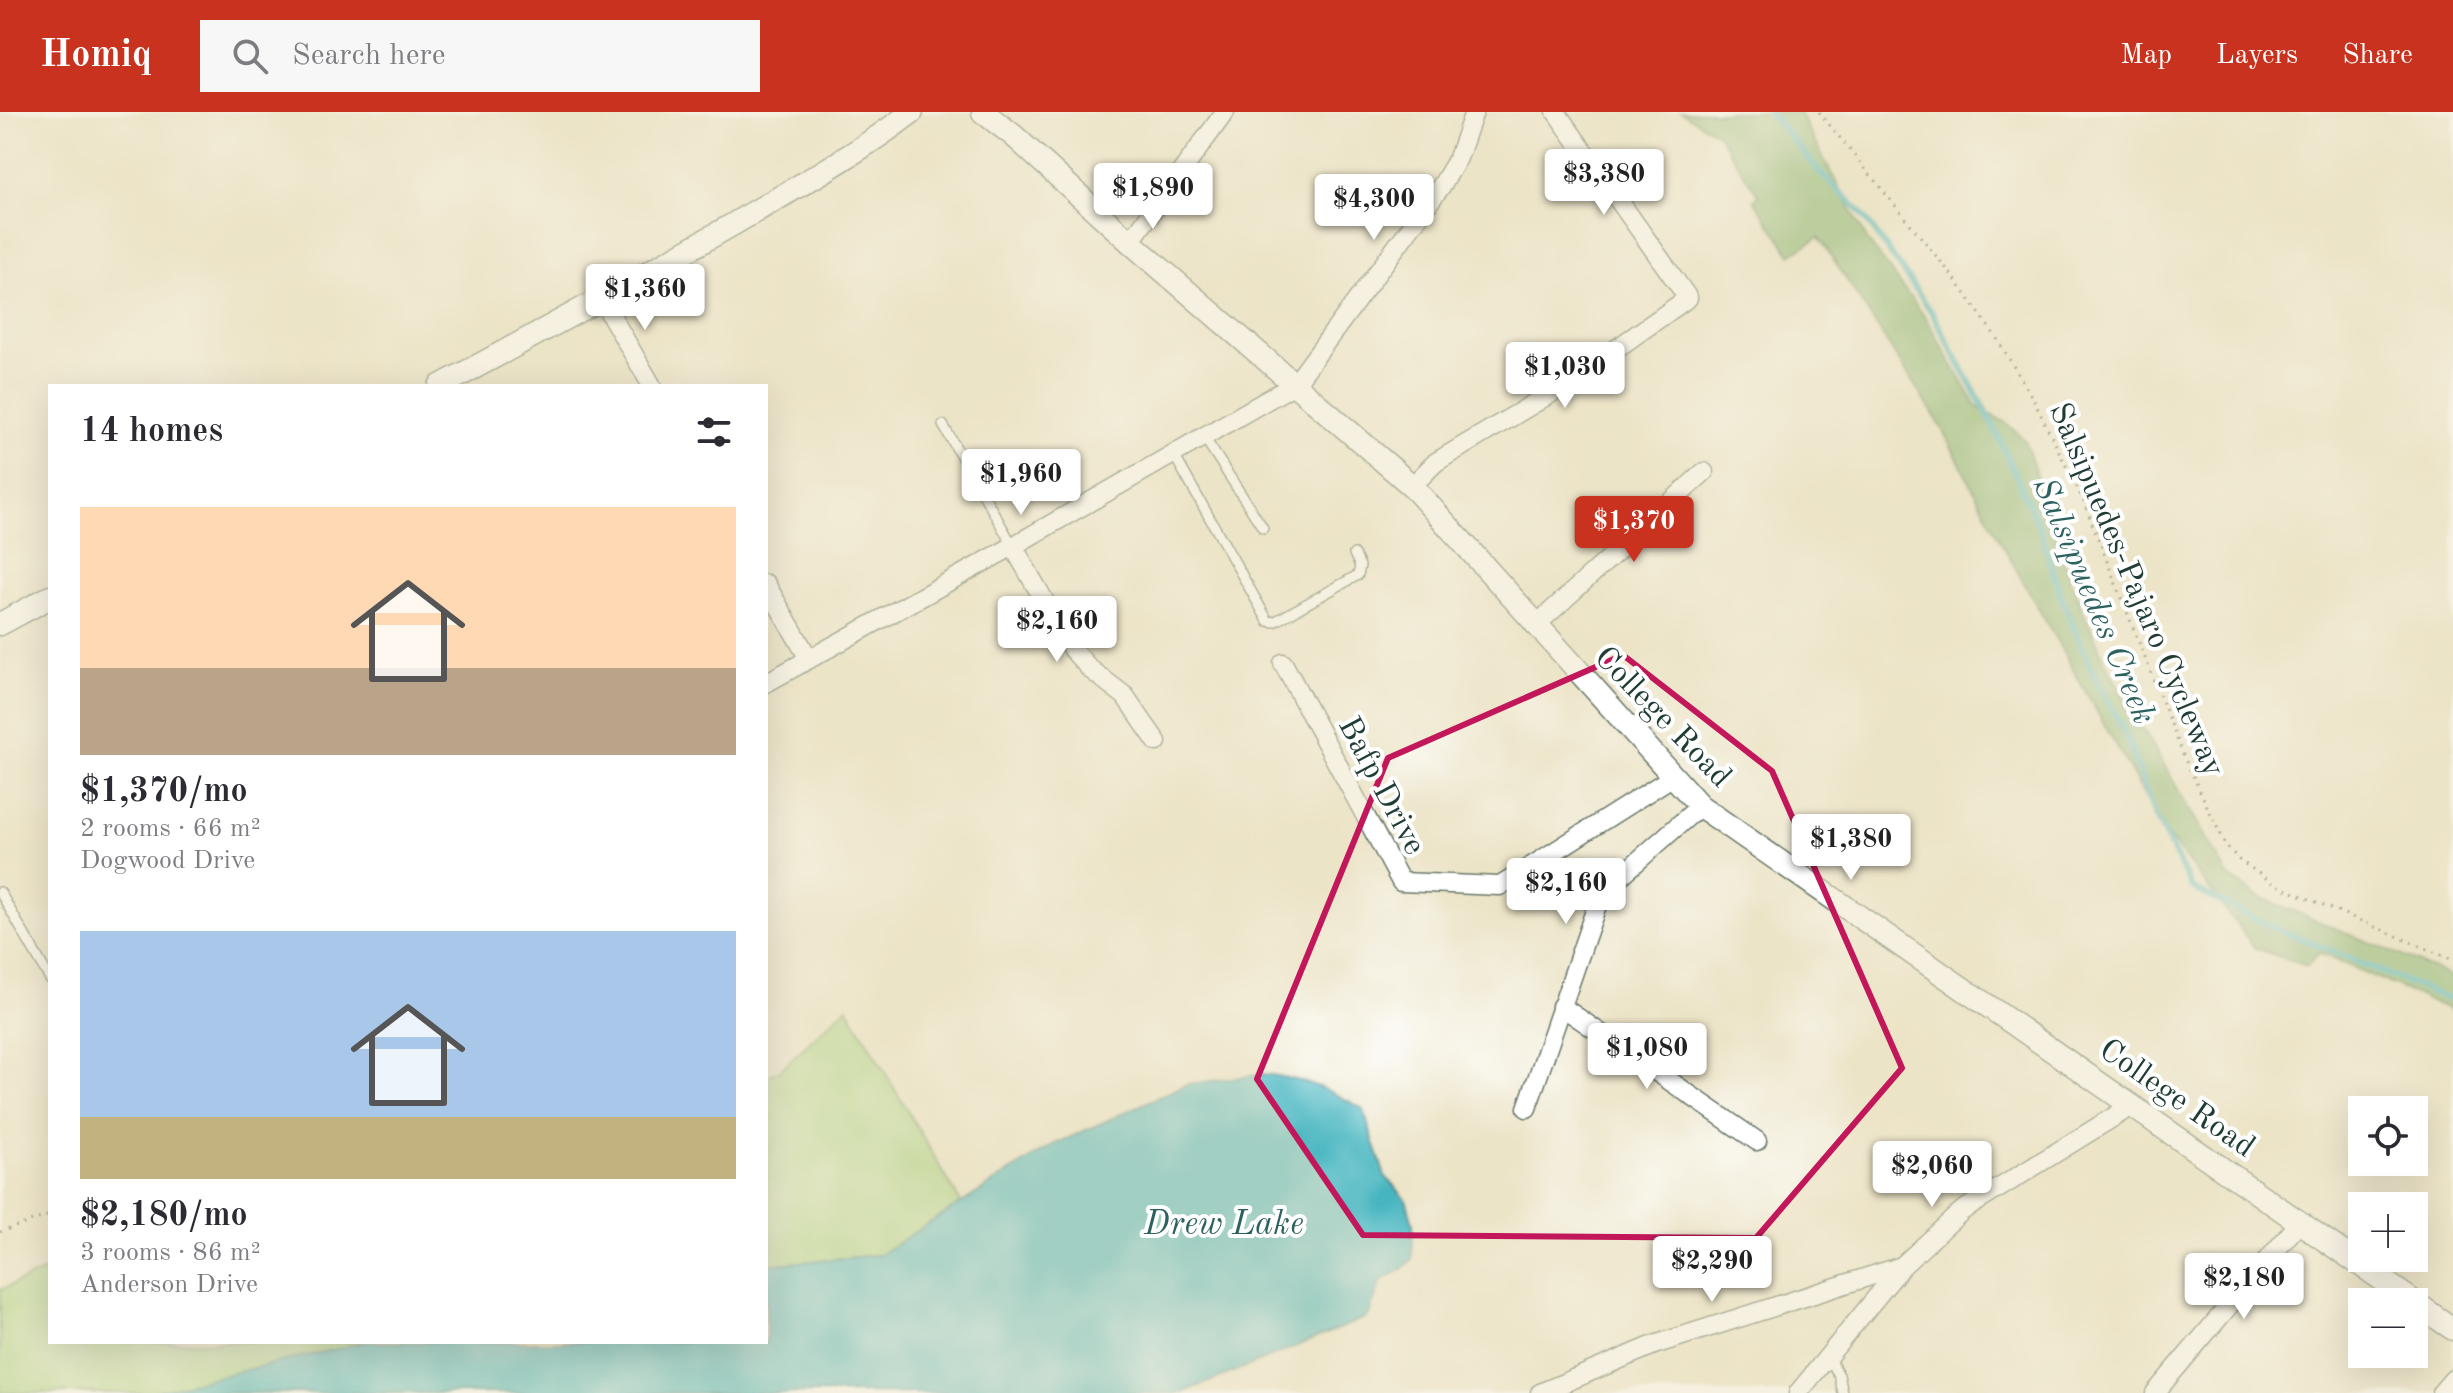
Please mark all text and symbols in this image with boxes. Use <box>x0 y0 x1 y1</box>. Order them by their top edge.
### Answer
search box <box>200 20 760 92</box>
icon: search <box>228 34 272 78</box>
text: Homiq <box>40 37 152 75</box>
text: Search here <box>292 41 446 71</box>
text: Map <box>2120 42 2172 70</box>
text: Layers <box>2216 42 2298 70</box>
text: Share <box>2342 42 2413 70</box>
pin: $3,380 <box>1539 149 1669 217</box>
text: $3,380 <box>1563 162 1645 188</box>
pin: $1,890 <box>1088 163 1218 231</box>
pin: $4,300 <box>1309 174 1439 242</box>
text: $1,890 <box>1112 176 1194 202</box>
text: $4,300 <box>1333 187 1415 213</box>
pin: $1,360 <box>580 264 710 332</box>
text: $1,360 <box>604 277 686 303</box>
pin: $1,030 <box>1500 342 1630 410</box>
text: $1,030 <box>1524 355 1606 381</box>
street label: Salsipuedes-Pajaro Cycleway <box>2042 399 2229 782</box>
icon: filters <box>692 410 736 454</box>
text: 14 homes <box>80 415 223 449</box>
pin: $1,960 <box>956 449 1086 517</box>
text: $1,960 <box>980 462 1062 488</box>
water label: Salsipuedes Creek <box>2026 473 2161 729</box>
pin: $1,370 <box>1569 496 1699 564</box>
text: $1,370 <box>1593 509 1675 535</box>
icon: home <box>336 559 480 703</box>
pin: $2,160 <box>992 596 1122 664</box>
text: $2,160 <box>1016 609 1098 635</box>
street label: College Road <box>1587 642 1736 795</box>
street label: Bafp Drive <box>1331 712 1430 861</box>
text: $1,370/mo <box>80 775 248 809</box>
pin: $1,380 <box>1786 814 1916 882</box>
text: 2 rooms · 66 m² <box>80 816 261 842</box>
text: $1,380 <box>1810 827 1892 853</box>
text: Dogwood Drive <box>80 848 255 874</box>
pin: $2,160 <box>1501 858 1631 926</box>
text: $2,160 <box>1525 871 1607 897</box>
icon: home <box>336 983 480 1127</box>
pin: $1,080 <box>1582 1023 1712 1091</box>
street label: College Road <box>2093 1034 2260 1165</box>
text: $1,080 <box>1606 1036 1688 1062</box>
map controls <box>2348 1096 2428 1368</box>
button: locate <box>2348 1096 2428 1176</box>
pin: $2,060 <box>1867 1141 1997 1209</box>
text: $2,060 <box>1891 1154 1973 1180</box>
button: + <box>2348 1192 2428 1272</box>
text: $2,180/mo <box>80 1199 248 1233</box>
water label: Drew Lake <box>1143 1208 1304 1242</box>
pin: $2,290 <box>1647 1236 1777 1304</box>
text: 3 rooms · 86 m² <box>80 1240 261 1266</box>
text: $2,290 <box>1671 1249 1753 1275</box>
pin: $2,180 <box>2179 1253 2309 1321</box>
text: $2,180 <box>2203 1266 2285 1292</box>
text: Anderson Drive <box>80 1272 258 1298</box>
button: − <box>2348 1288 2428 1368</box>

